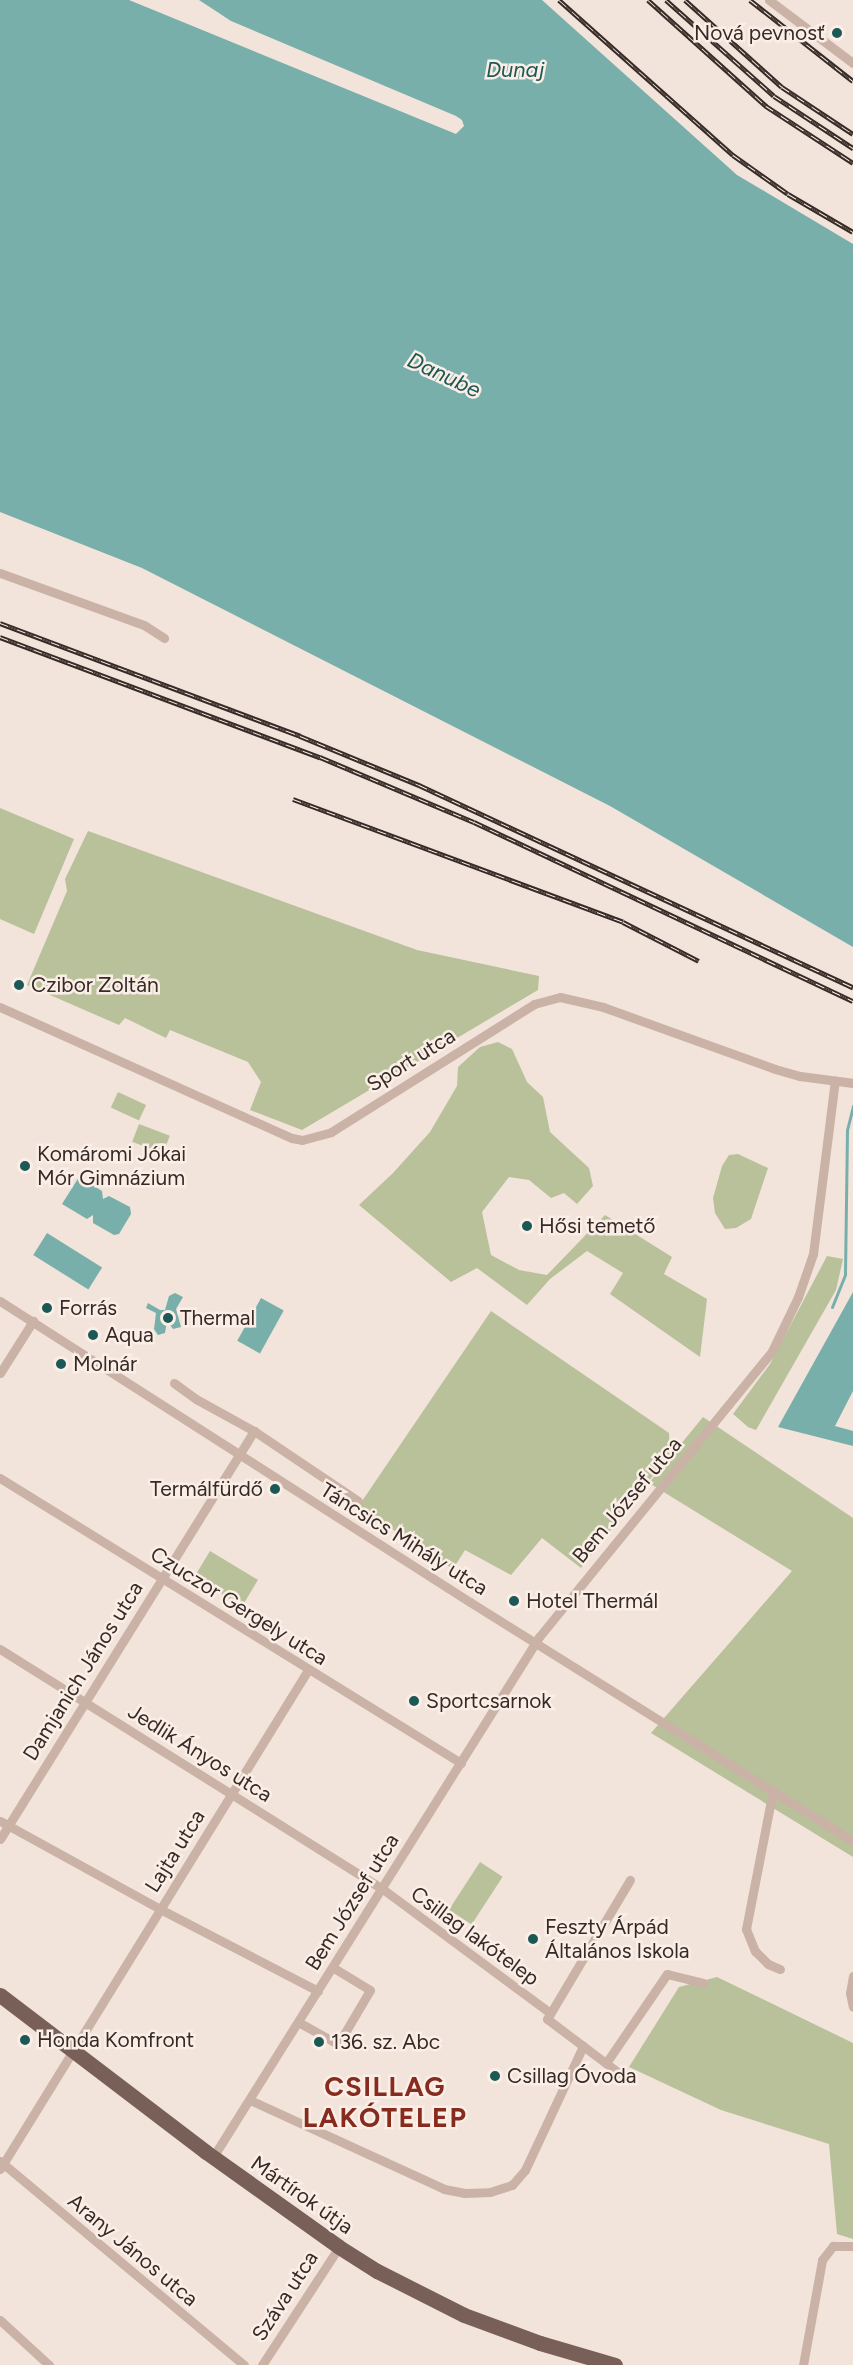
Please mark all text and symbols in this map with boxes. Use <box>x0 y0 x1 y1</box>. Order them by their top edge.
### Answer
place label: Nová pevnosť <box>694 20 825 46</box>
marker: Nová pevnosť <box>830 26 844 40</box>
water label: Dunaj <box>486 57 544 83</box>
water label: Danube <box>403 347 485 403</box>
place label: Czibor Zoltán <box>31 972 159 998</box>
marker: Czibor Zoltán <box>12 978 26 992</box>
street label: Sport utca <box>362 1023 460 1097</box>
place label: Komáromi Jókai Mór Gimnázium <box>37 1141 186 1191</box>
marker: Komáromi Jókai Mór Gimnázium <box>18 1159 32 1173</box>
place label: Hősi temető <box>539 1213 656 1239</box>
marker: Hősi temető <box>520 1219 534 1233</box>
place label: Forrás <box>59 1295 117 1321</box>
marker: Forrás <box>40 1301 54 1315</box>
place label: Thermal <box>180 1305 255 1331</box>
marker: Thermal <box>161 1311 175 1325</box>
place label: Aqua <box>105 1322 154 1348</box>
marker: Aqua <box>86 1328 100 1342</box>
place label: Molnár <box>73 1351 137 1377</box>
marker: Molnár <box>54 1357 68 1371</box>
street label: Bem József utca <box>567 1432 687 1568</box>
place label: Termálfürdő <box>150 1476 263 1502</box>
street label: Táncsics Mihály utca <box>316 1477 492 1601</box>
marker: Termálfürdő <box>268 1482 282 1496</box>
street label: Czuczor Gergely utca <box>146 1541 332 1671</box>
street label: Damjanich János utca <box>18 1577 148 1765</box>
place label: Hotel Thermál <box>526 1588 658 1614</box>
marker: Hotel Thermál <box>507 1594 521 1608</box>
place label: Sportcsarnok <box>426 1688 552 1714</box>
marker: Sportcsarnok <box>407 1694 421 1708</box>
street label: Jedlik Ányos utca <box>123 1699 277 1807</box>
street label: Lajta utca <box>140 1805 210 1897</box>
street label: Bem József utca <box>300 1829 404 1975</box>
street label: Csillag lakótelep <box>406 1881 544 1991</box>
place label: Feszty Árpád Általános Iskola <box>545 1914 690 1964</box>
marker: Feszty Árpád Általános Iskola <box>526 1932 540 1946</box>
place label: Honda Komfront <box>37 2027 194 2053</box>
place label: 136. sz. Abc <box>331 2029 440 2055</box>
marker: Honda Komfront <box>18 2033 32 2047</box>
marker: 136. sz. Abc <box>312 2035 326 2049</box>
place label: Csillag Óvoda <box>507 2063 636 2089</box>
marker: Csillag Óvoda <box>488 2069 502 2083</box>
district label: CSILLAG LAKÓTELEP <box>303 2070 467 2133</box>
street label: Mártírok útja <box>246 2151 358 2239</box>
street label: Arany János utca <box>63 2188 203 2312</box>
street label: Száva utca <box>247 2246 323 2346</box>

